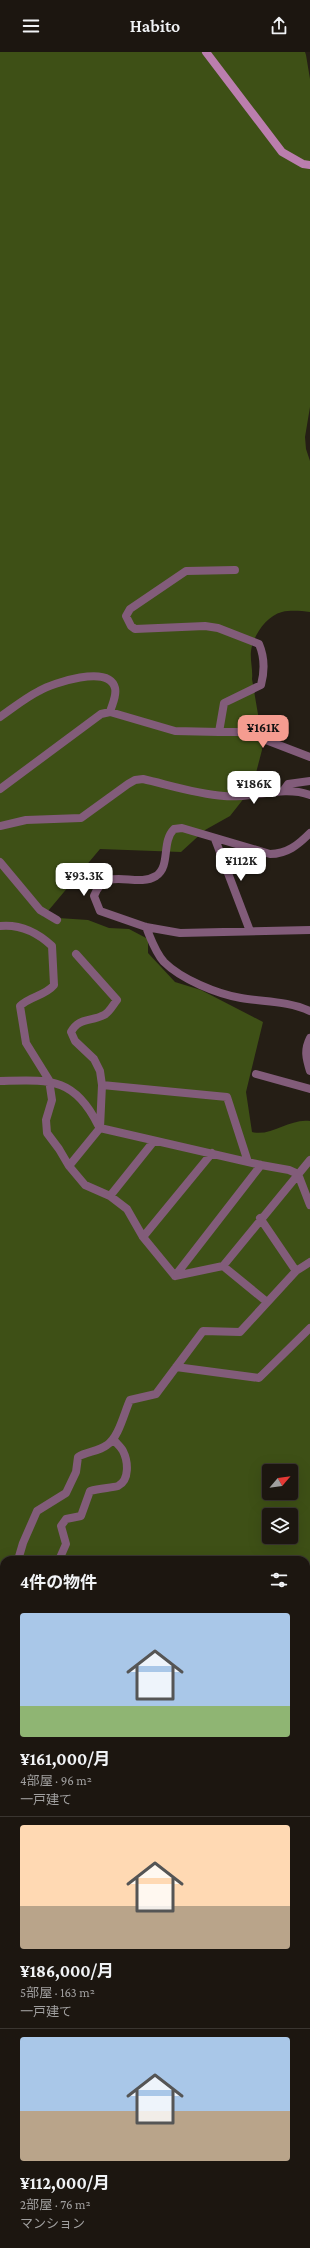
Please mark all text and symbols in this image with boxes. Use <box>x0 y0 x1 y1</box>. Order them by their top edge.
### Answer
icon: menu <box>20 15 42 37</box>
icon: share <box>268 15 290 37</box>
text: Habito <box>130 16 180 36</box>
pin: ¥161K <box>235 715 291 749</box>
text: ¥161K <box>247 720 279 735</box>
pin: ¥186K <box>226 771 282 805</box>
text: ¥186K <box>236 776 272 791</box>
pin: ¥112K <box>213 848 269 882</box>
text: ¥112K <box>225 853 257 868</box>
pin: ¥93.3K <box>51 863 117 897</box>
text: ¥93.3K <box>65 868 103 883</box>
north arrow <box>262 1464 298 1500</box>
map controls <box>262 1464 298 1544</box>
button: layers <box>262 1508 298 1544</box>
icon: filters <box>268 1569 290 1591</box>
text: 4件の物件 <box>20 1573 97 1592</box>
icon: home <box>119 1639 191 1711</box>
text: ¥161,000/月 <box>20 1750 111 1769</box>
text: 4部屋 · 96 m² <box>20 1773 92 1788</box>
text: 一戸建て <box>20 1792 72 1807</box>
icon: home <box>119 1851 191 1923</box>
text: ¥186,000/月 <box>20 1962 114 1981</box>
text: 5部屋 · 163 m² <box>20 1985 95 2000</box>
text: 一戸建て <box>20 2004 72 2019</box>
icon: home <box>119 2063 191 2135</box>
text: ¥112,000/月 <box>20 2174 110 2193</box>
text: 2部屋 · 76 m² <box>20 2197 91 2212</box>
text: マンション <box>20 2216 85 2231</box>

